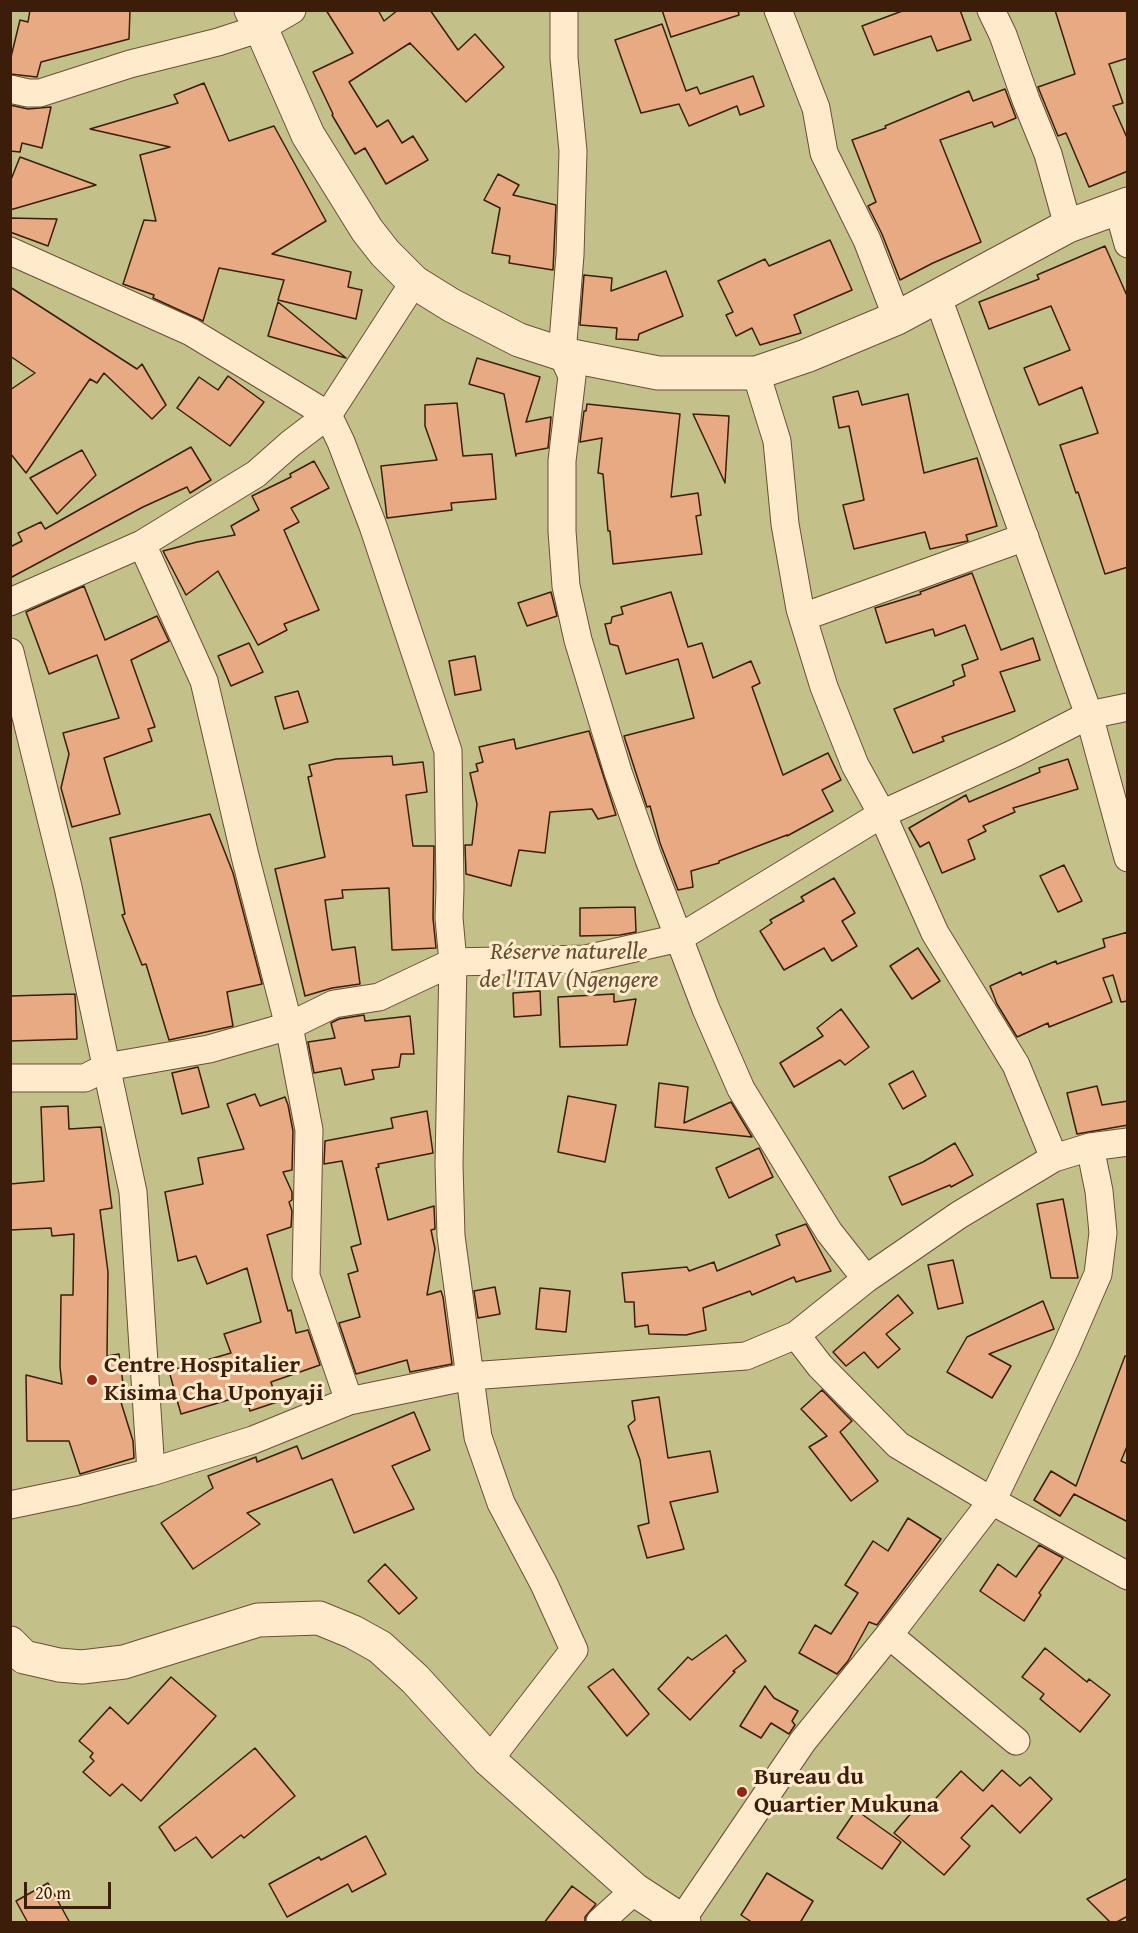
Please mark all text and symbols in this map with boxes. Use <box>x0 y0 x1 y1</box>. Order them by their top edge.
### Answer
park label: Réserve naturelle de l'ITAV (Ngengere <box>480 939 658 995</box>
place label: Centre Hospitalier Kisima Cha Uponyaji <box>104 1352 323 1408</box>
marker: Centre Hospitalier Kisima Cha Uponyaji <box>85 1373 99 1387</box>
place label: Bureau du Quartier Mukuna <box>754 1764 939 1820</box>
marker: Bureau du Quartier Mukuna <box>735 1785 749 1799</box>
scale bar <box>27 1870 114 1908</box>
text: 20 m <box>35 1879 71 1906</box>

